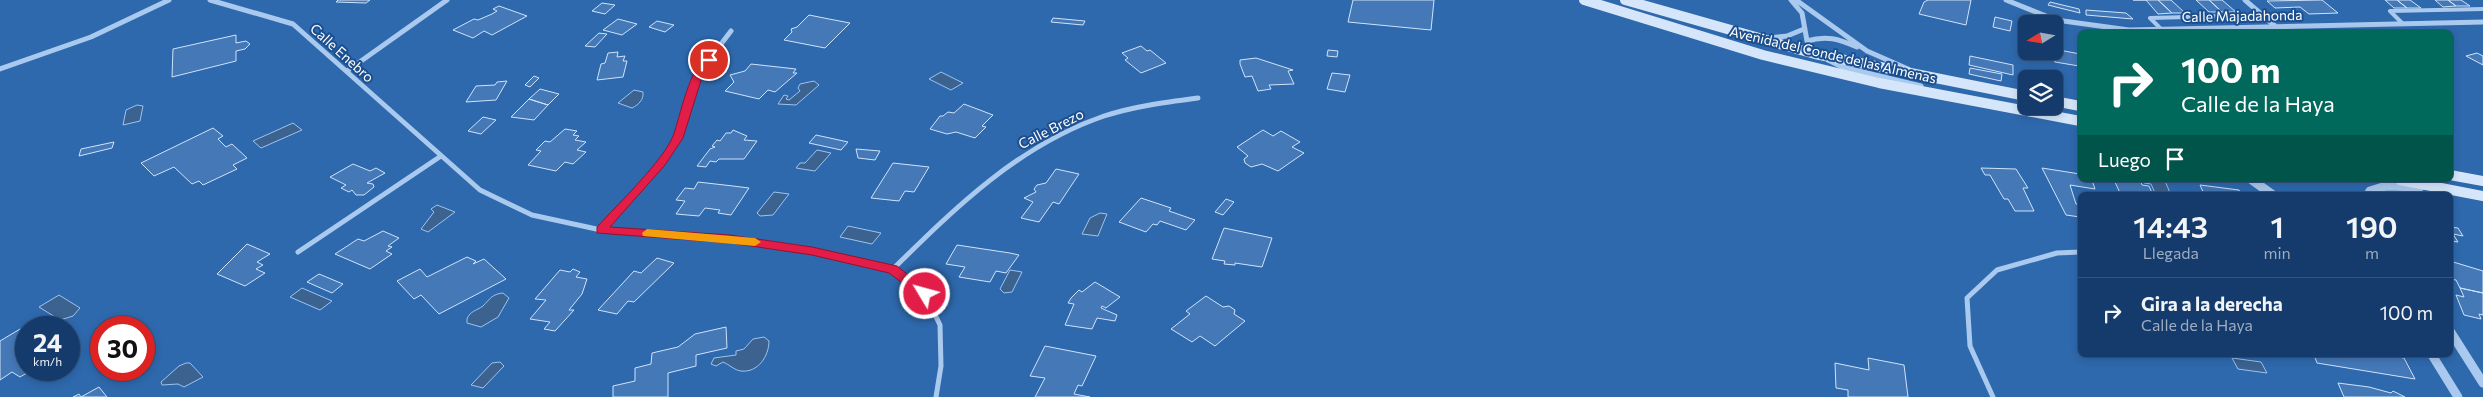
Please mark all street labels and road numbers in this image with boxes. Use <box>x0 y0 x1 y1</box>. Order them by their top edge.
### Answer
street label: Calle Majadahonda <box>2181 6 2303 25</box>
street label: Calle Enebro <box>307 20 378 86</box>
street label: Avenida del Conde de las Almenas <box>1728 22 1938 87</box>
street label: Calle Brezo <box>1015 105 1086 152</box>

